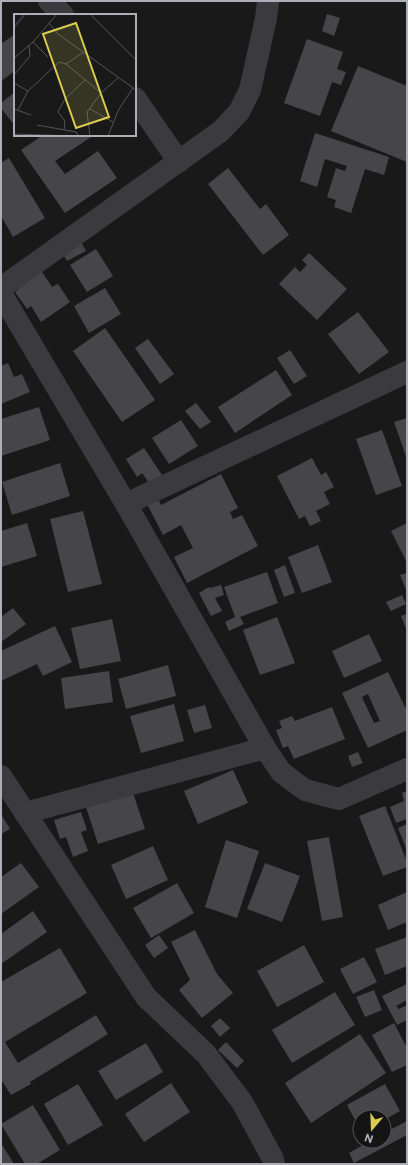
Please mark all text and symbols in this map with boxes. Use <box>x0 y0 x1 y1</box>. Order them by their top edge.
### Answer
inset map <box>14 14 136 136</box>
north arrow <box>352 1109 392 1149</box>
text: N <box>363 1131 375 1146</box>

